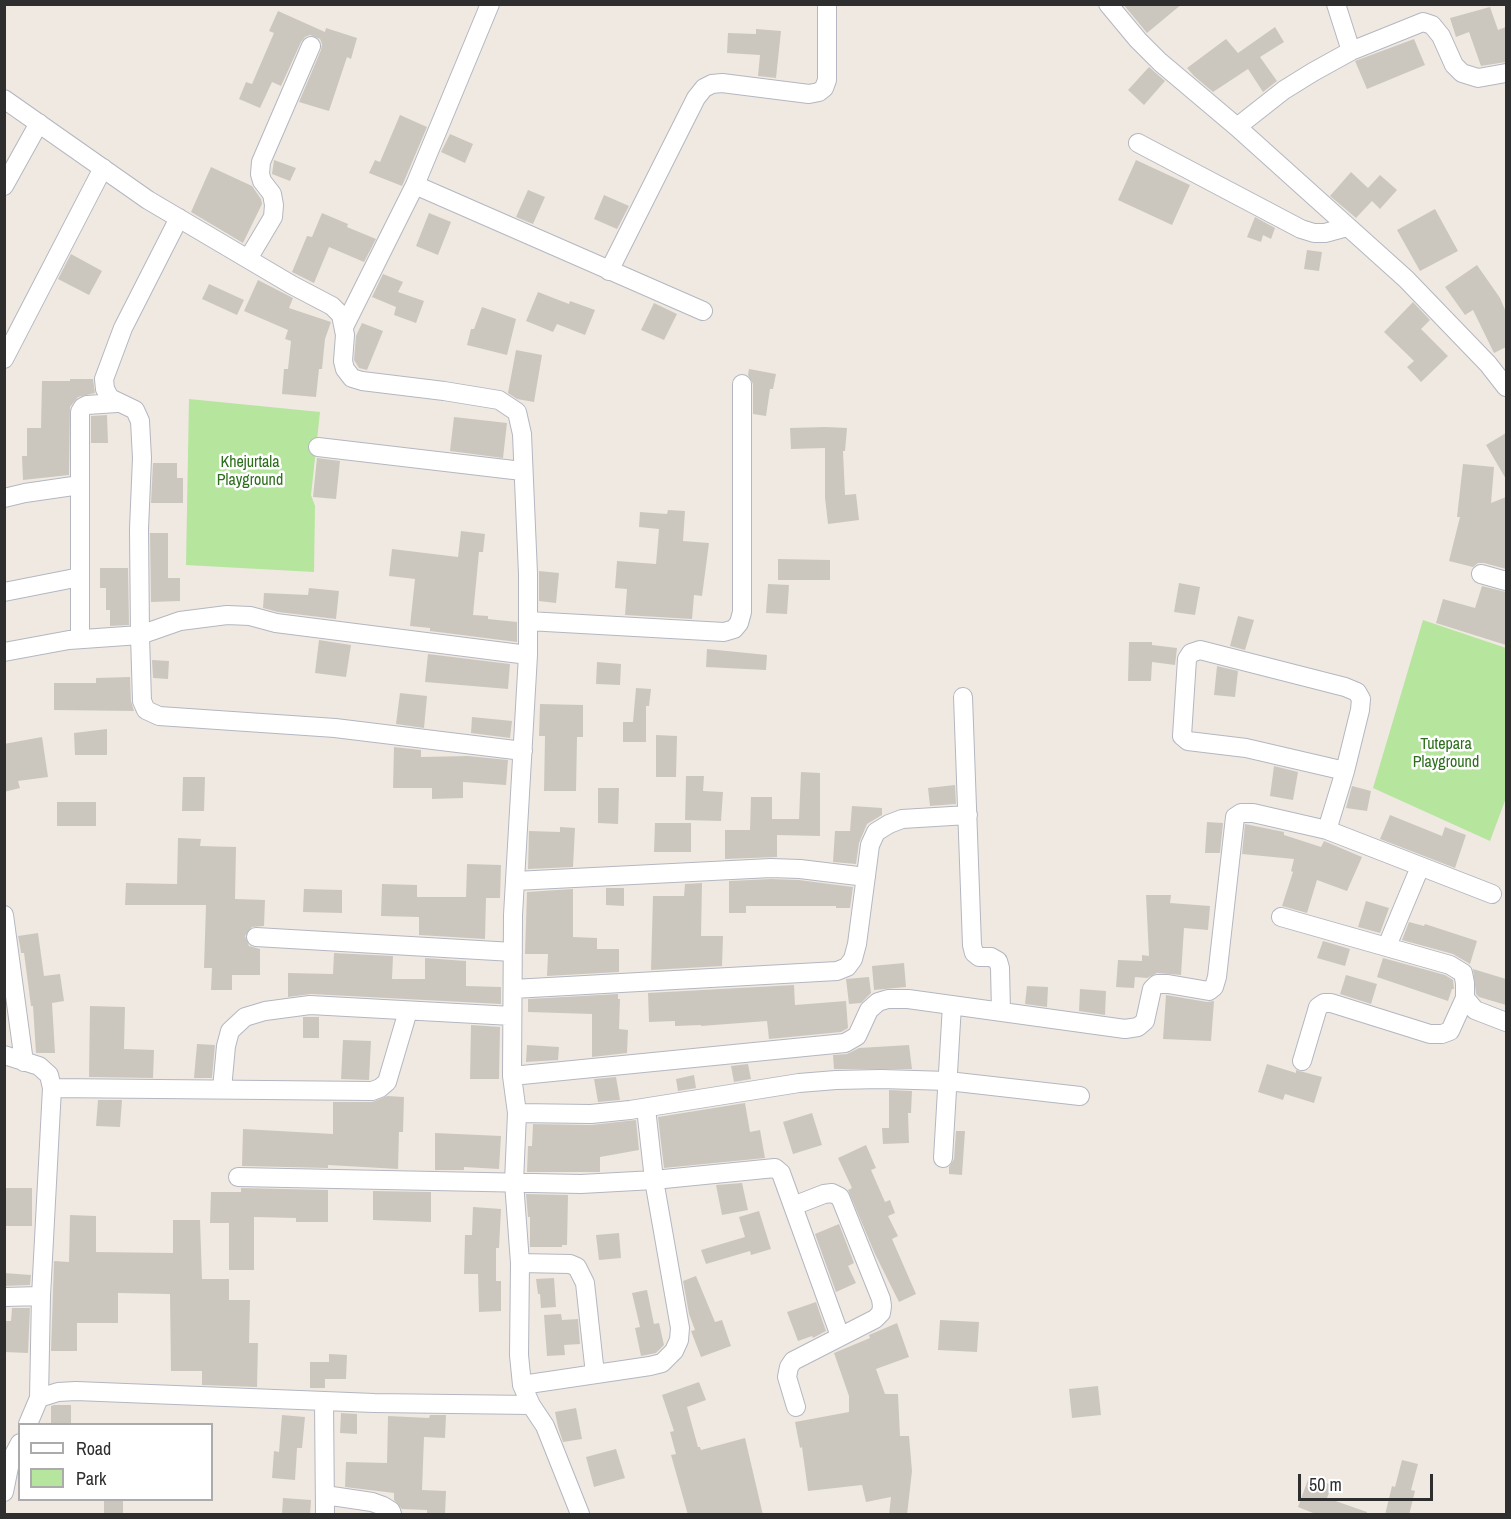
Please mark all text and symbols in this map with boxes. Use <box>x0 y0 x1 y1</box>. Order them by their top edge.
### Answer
park label: Khejurtala Playground <box>217 453 283 491</box>
park label: Tutepara Playground <box>1413 735 1479 773</box>
legend <box>18 1423 213 1501</box>
text: Road <box>76 1436 111 1461</box>
scale bar <box>1301 1462 1436 1500</box>
text: Park <box>76 1466 106 1491</box>
text: 50 m <box>1309 1472 1342 1497</box>

